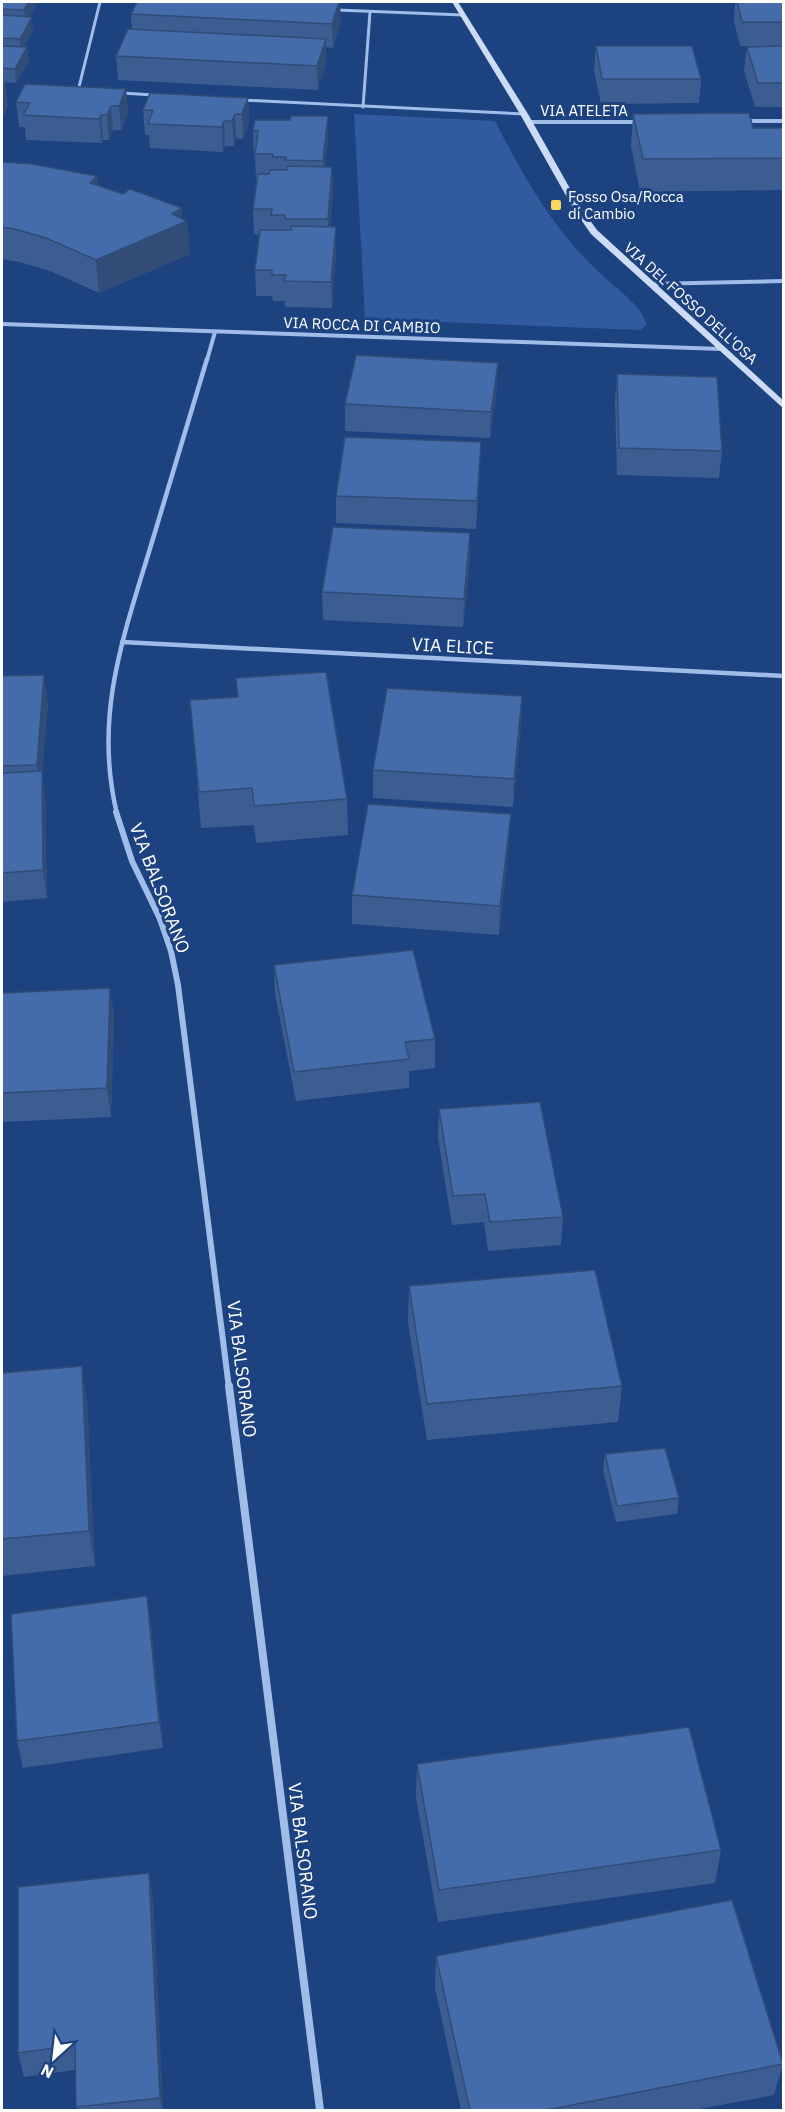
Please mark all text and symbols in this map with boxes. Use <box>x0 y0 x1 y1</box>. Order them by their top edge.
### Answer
street label: VIA ATELETA <box>540 101 628 120</box>
place label: Fosso Osa/Rocca di Cambio <box>568 187 684 223</box>
marker: Fosso Osa/Rocca di Cambio <box>549 198 563 212</box>
street label: VIA DEL FOSSO DELL'OSA <box>620 238 762 368</box>
street label: VIA ROCCA DI CAMBIO <box>283 313 441 337</box>
street label: VIA ELICE <box>411 632 495 660</box>
street label: VIA BALSORANO <box>125 820 195 956</box>
street label: VIA BALSORANO <box>222 1299 262 1439</box>
street label: VIA BALSORANO <box>283 1781 323 1921</box>
north arrow <box>24 2028 84 2088</box>
text: N <box>37 2060 57 2083</box>

